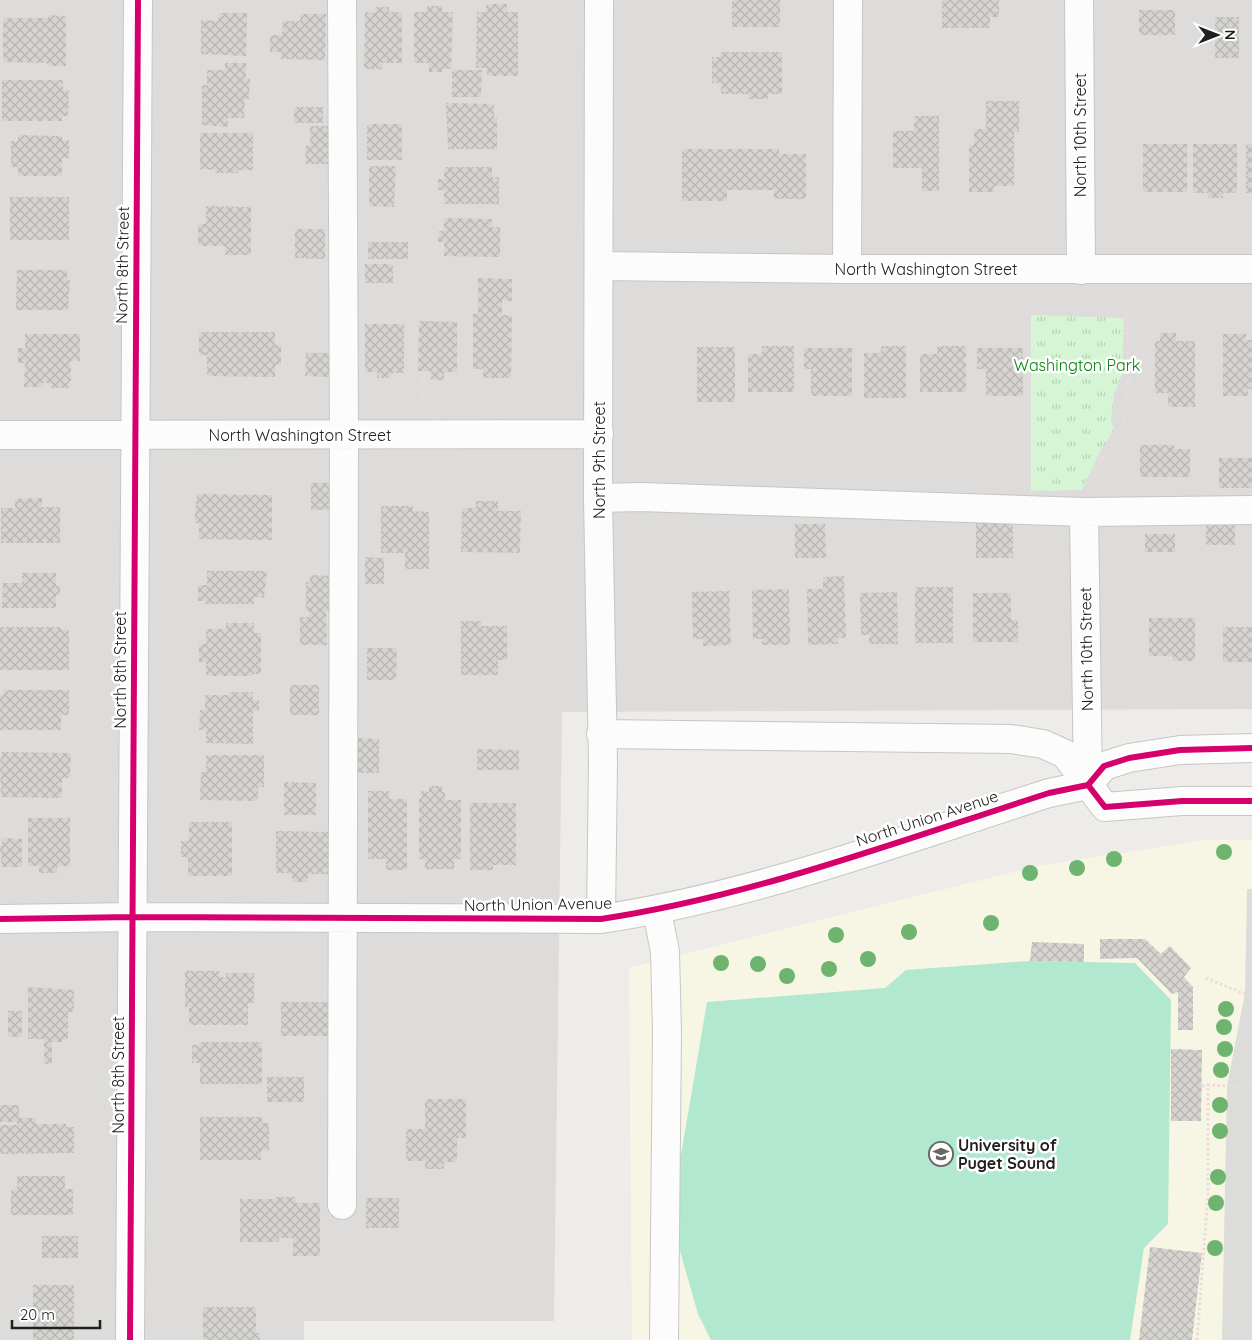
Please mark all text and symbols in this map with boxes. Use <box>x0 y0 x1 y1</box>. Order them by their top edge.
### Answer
north arrow <box>1192 10 1242 60</box>
text: N <box>1221 30 1239 40</box>
street label: North 10th Street <box>1070 73 1090 197</box>
street label: North 8th Street <box>111 206 133 324</box>
street label: North Washington Street <box>835 259 1017 279</box>
park label: Washington Park <box>1014 355 1140 375</box>
street label: North 9th Street <box>589 401 609 519</box>
street label: North Washington Street <box>209 425 391 445</box>
street label: North 10th Street <box>1075 587 1097 711</box>
street label: North 8th Street <box>110 611 130 729</box>
street label: North Union Avenue <box>853 786 1001 850</box>
street label: North Union Avenue <box>464 893 612 915</box>
street label: North 8th Street <box>108 1016 128 1134</box>
place label: University of Puget Sound <box>958 1135 1057 1173</box>
school or university icon: University of Puget Sound <box>928 1141 954 1167</box>
scale bar <box>12 1298 100 1330</box>
text: 20 m <box>20 1305 55 1324</box>

